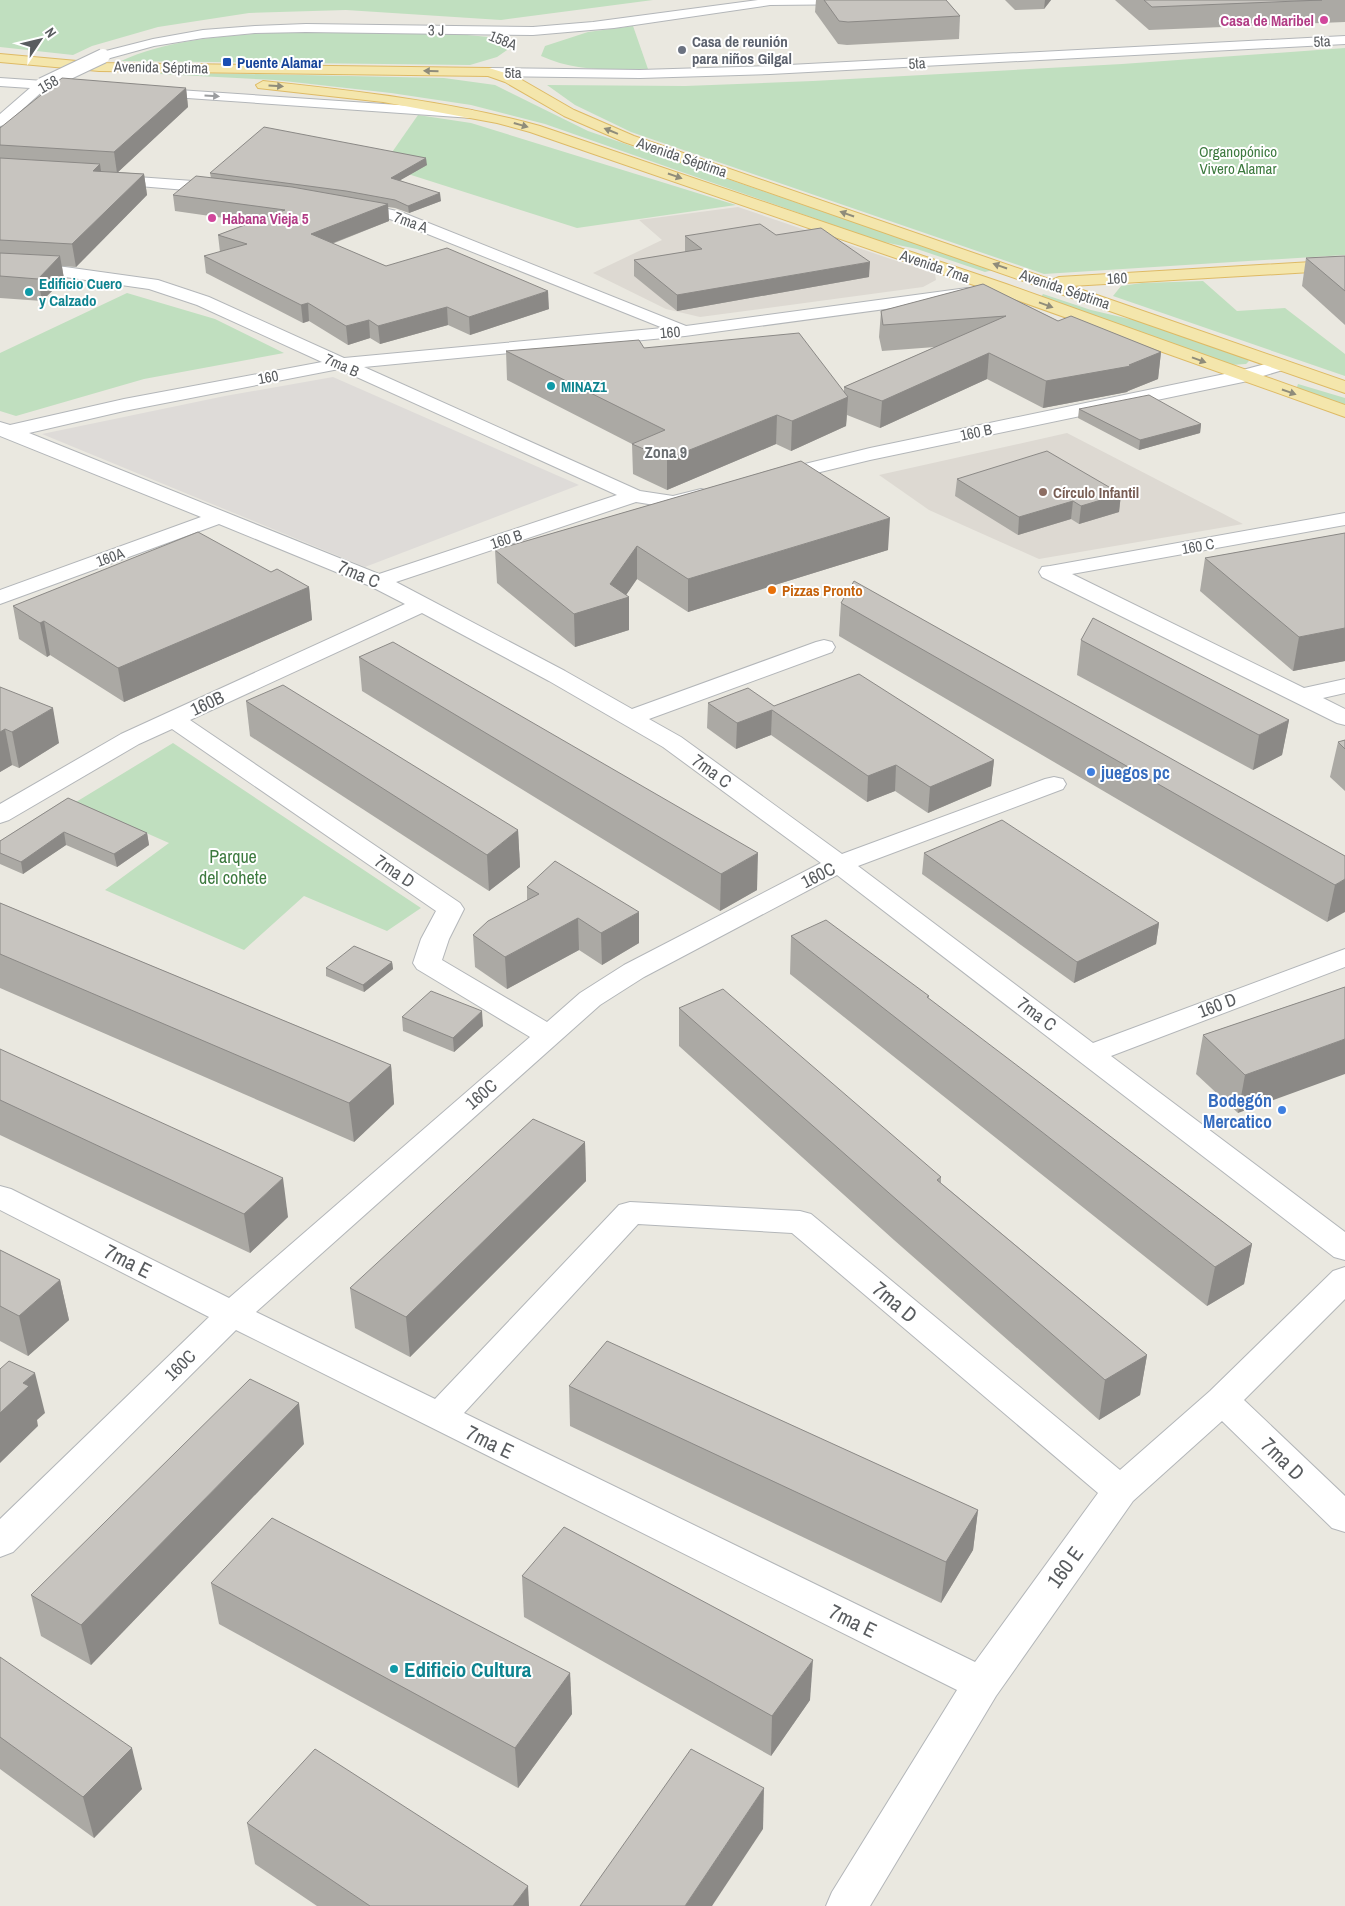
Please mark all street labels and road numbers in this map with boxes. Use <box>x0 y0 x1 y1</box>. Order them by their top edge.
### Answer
street label: 3 J <box>428 19 444 41</box>
street label: 158A <box>486 25 521 55</box>
street label: 5ta <box>1313 30 1331 52</box>
street label: 5ta <box>908 52 926 74</box>
street label: Avenida Séptima <box>113 56 208 78</box>
street label: 5ta <box>504 62 522 83</box>
street label: 158 <box>34 70 62 98</box>
street label: Avenida Séptima <box>633 131 730 182</box>
street label: 7ma A <box>391 206 432 238</box>
street label: Avenida 7ma <box>896 244 973 288</box>
street label: Avenida Séptima <box>1016 263 1113 314</box>
street label: 160 <box>1106 267 1128 289</box>
street label: 160 <box>659 321 681 343</box>
street label: 7ma B <box>321 348 363 382</box>
street label: 160 <box>256 365 280 389</box>
street label: 160 B <box>958 418 994 446</box>
street label: 160 B <box>487 524 525 554</box>
street label: 160 C <box>1180 533 1216 559</box>
street label: 160A <box>93 542 128 572</box>
street label: 7ma C <box>334 554 384 594</box>
street label: 160B <box>186 684 228 722</box>
street label: 7ma C <box>687 748 737 794</box>
street label: 7ma D <box>370 848 420 894</box>
street label: 160C <box>797 856 839 894</box>
street label: 160 D <box>1194 986 1240 1024</box>
street label: 7ma C <box>1012 991 1062 1037</box>
street label: 160C <box>459 1073 503 1115</box>
street label: 7ma E <box>99 1237 157 1285</box>
street label: 7ma D <box>866 1275 924 1329</box>
street label: 160C <box>159 1344 201 1386</box>
street label: 7ma E <box>461 1418 519 1466</box>
street label: 7ma D <box>1255 1431 1311 1487</box>
street label: 160 E <box>1040 1540 1090 1594</box>
street label: 7ma E <box>824 1597 882 1645</box>

